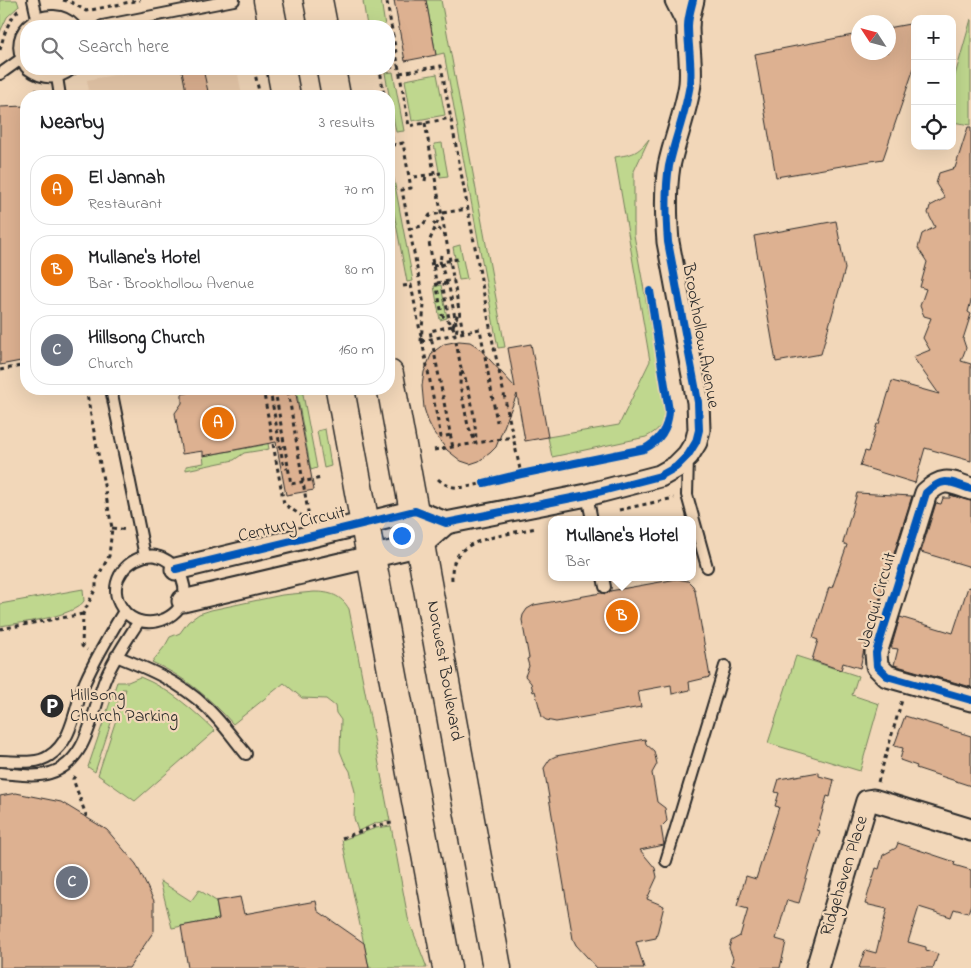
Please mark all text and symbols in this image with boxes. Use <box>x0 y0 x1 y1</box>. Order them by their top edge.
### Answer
north arrow <box>851 15 896 60</box>
map controls <box>911 15 956 150</box>
button: + <box>911 15 956 60</box>
search box <box>20 20 395 75</box>
icon: search <box>38 34 66 62</box>
text: Search here <box>78 34 169 61</box>
button: − <box>911 60 956 105</box>
button: locate <box>911 105 956 150</box>
text: Nearby <box>40 108 104 138</box>
text: 3 results <box>319 111 375 135</box>
text: El Jannah <box>88 165 165 192</box>
text: A <box>52 178 62 202</box>
text: 70 m <box>344 178 374 202</box>
text: Restaurant <box>88 192 162 216</box>
text: Mullane's Hotel <box>88 245 200 272</box>
text: B <box>52 258 62 282</box>
text: 80 m <box>345 258 374 282</box>
street label: Brookhollow Avenue <box>674 261 726 411</box>
text: Bar · Brookhollow Avenue <box>88 272 254 296</box>
text: Hillsong Church <box>88 325 205 352</box>
text: C <box>53 338 61 362</box>
text: 160 m <box>339 338 374 362</box>
text: Church <box>88 352 133 376</box>
pin: A <box>202 404 234 442</box>
street label: Century Circuit <box>236 500 348 550</box>
popup <box>548 516 696 581</box>
your location <box>389 523 415 549</box>
text: Mullane's Hotel <box>566 523 678 550</box>
street label: Jacqui Circuit <box>852 549 904 651</box>
text: Bar <box>566 550 590 574</box>
pin: B <box>606 597 638 635</box>
street label: Norwest Boulevard <box>419 599 469 743</box>
place label: Hillsong Church Parking <box>70 683 178 731</box>
parking icon: Hillsong Church Parking <box>39 693 65 719</box>
street label: Ridgehaven Place <box>814 812 877 940</box>
pin: C <box>56 863 88 901</box>

